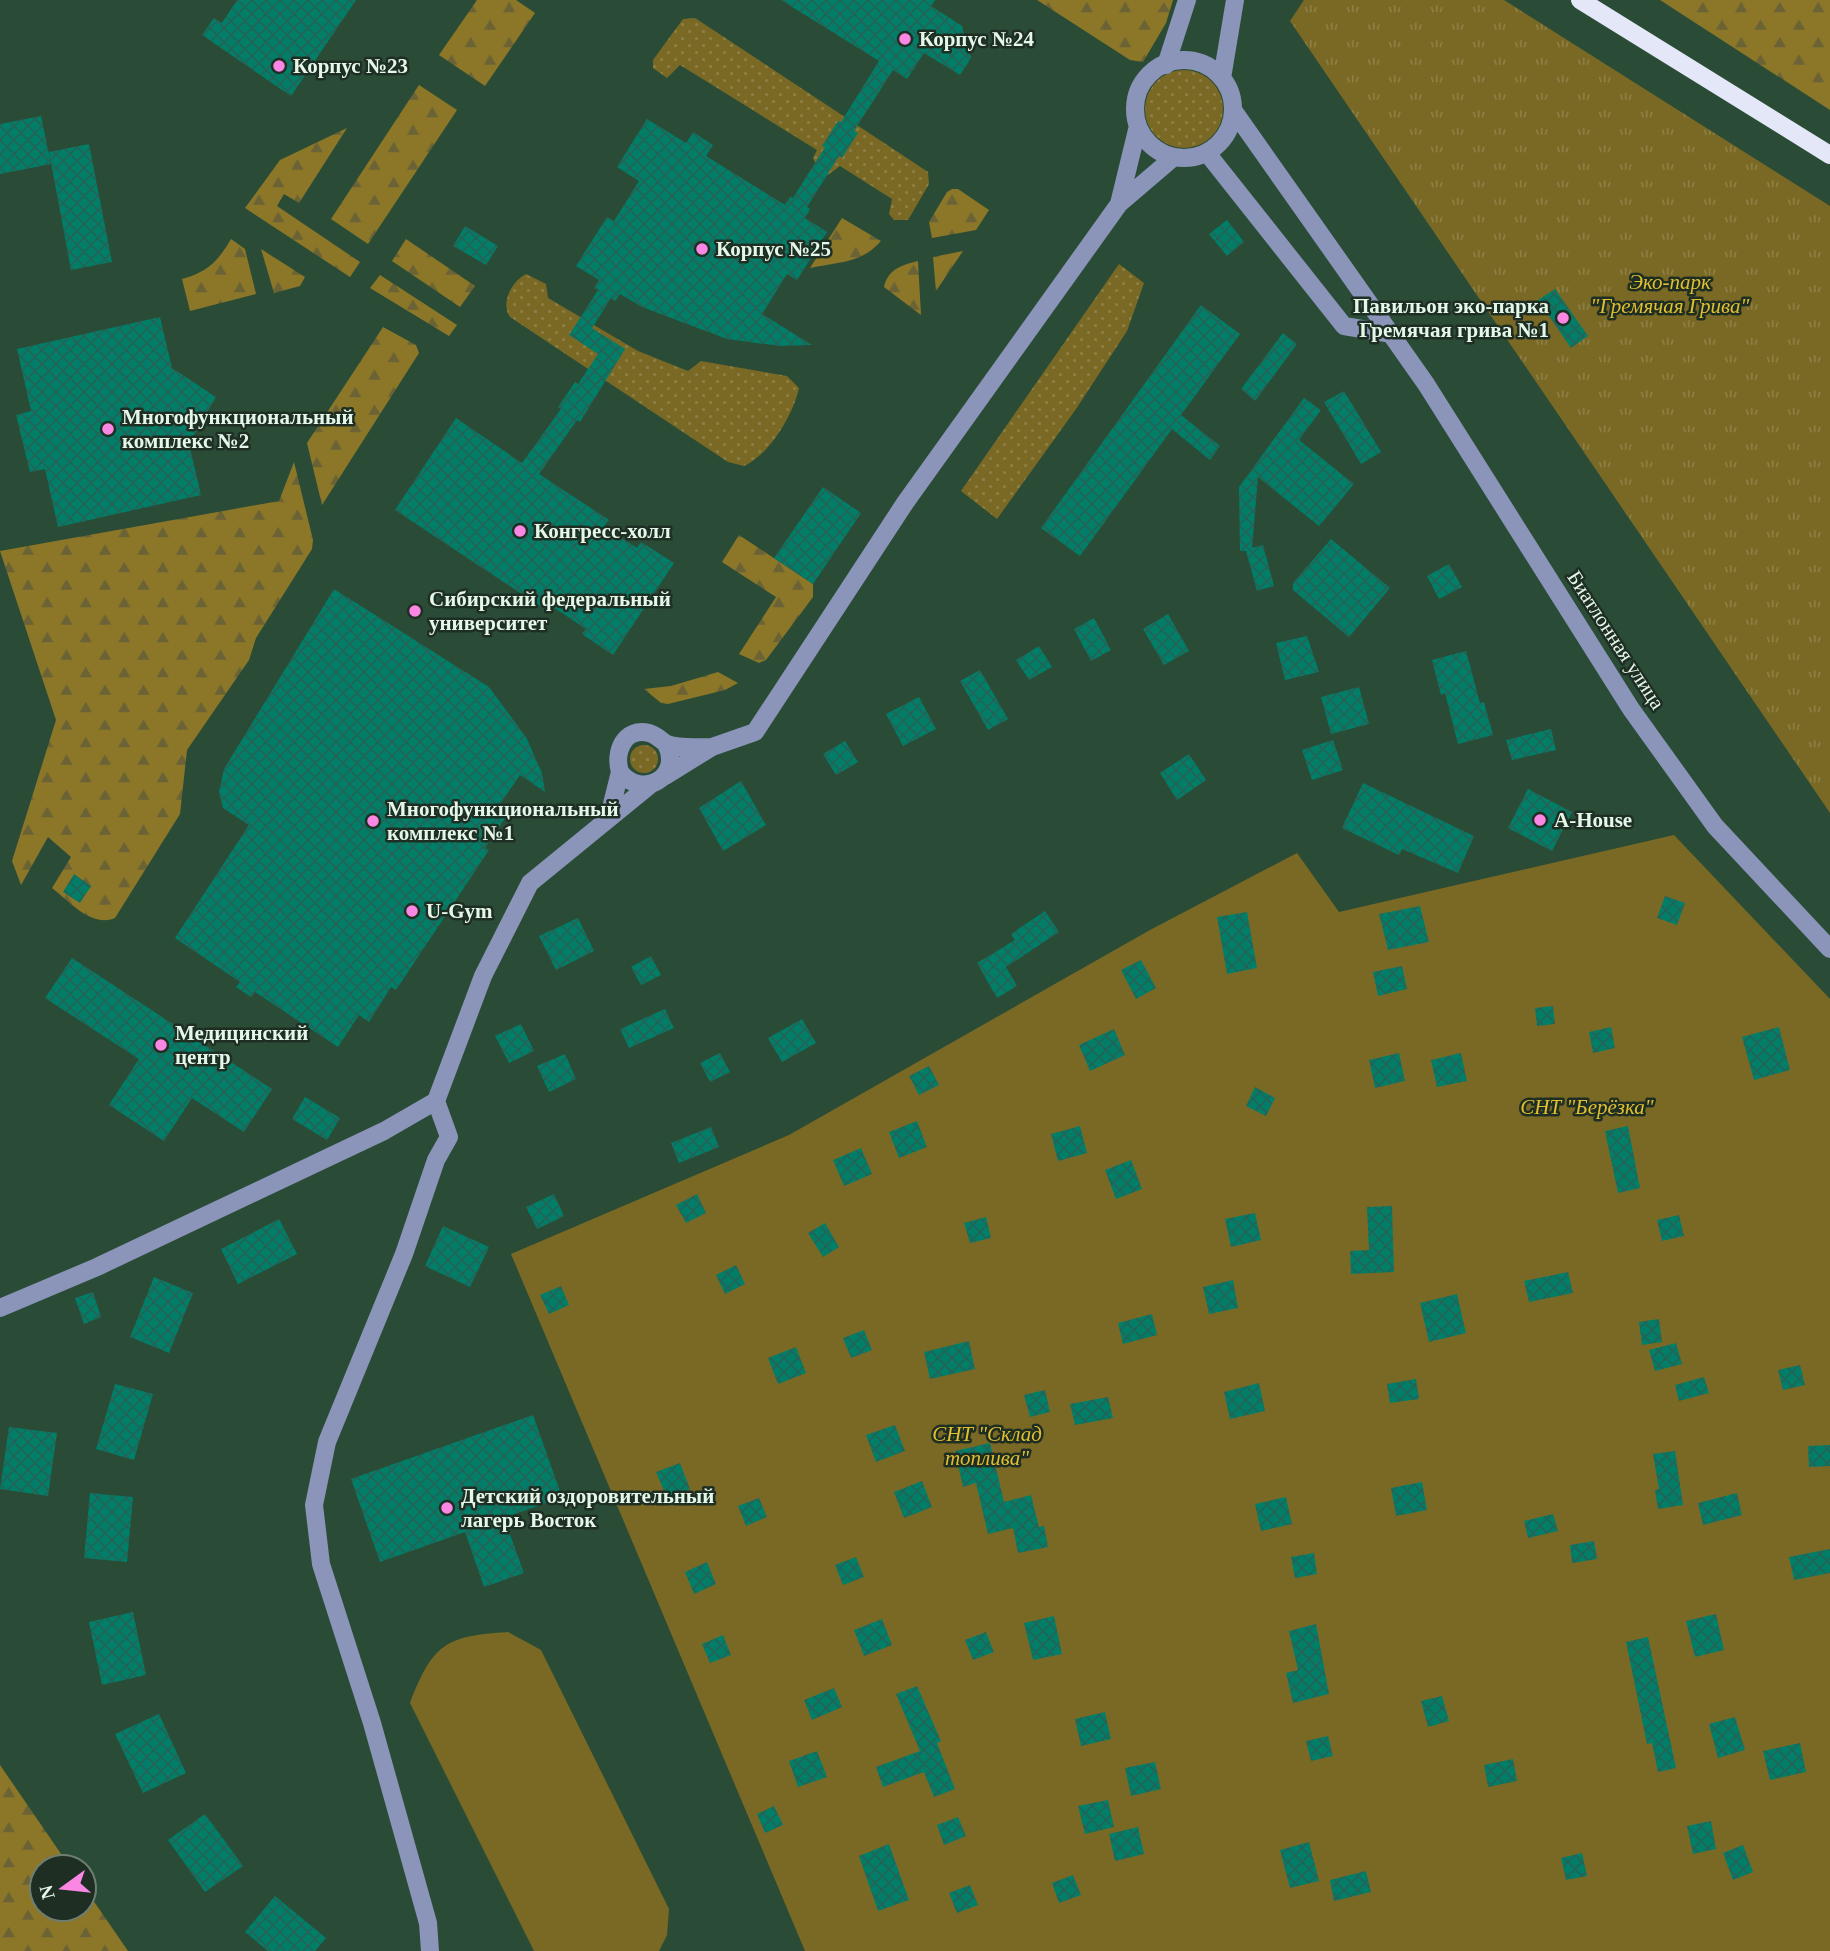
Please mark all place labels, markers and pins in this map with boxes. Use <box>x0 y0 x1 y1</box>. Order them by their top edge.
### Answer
place label: Корпус №24 <box>919 27 1034 51</box>
marker: Корпус №24 <box>897 31 913 47</box>
place label: Корпус №23 <box>293 54 408 78</box>
marker: Корпус №23 <box>271 58 287 74</box>
place label: Корпус №25 <box>716 237 831 261</box>
marker: Корпус №25 <box>694 241 710 257</box>
place label: Павильон эко-парка Гремячая грива №1 <box>1353 294 1549 342</box>
marker: Павильон эко-парка Гремячая грива №1 <box>1555 310 1571 326</box>
place label: Многофункциональный комплекс №2 <box>122 405 354 453</box>
marker: Многофункциональный комплекс №2 <box>100 421 116 437</box>
place label: Конгресс-холл <box>534 519 671 543</box>
marker: Конгресс-холл <box>512 523 528 539</box>
place label: Сибирский федеральный университет <box>429 587 671 635</box>
marker: Сибирский федеральный университет <box>407 603 423 619</box>
place label: Многофункциональный комплекс №1 <box>387 797 619 845</box>
place label: A-House <box>1554 808 1632 832</box>
marker: A-House <box>1532 812 1548 828</box>
marker: Многофункциональный комплекс №1 <box>365 813 381 829</box>
place label: U-Gym <box>426 899 493 923</box>
marker: U-Gym <box>404 903 420 919</box>
place label: Медицинский центр <box>175 1021 308 1069</box>
marker: Медицинский центр <box>153 1037 169 1053</box>
place label: Детский оздоровительный лагерь Восток <box>461 1484 714 1532</box>
marker: Детский оздоровительный лагерь Восток <box>439 1500 455 1516</box>

